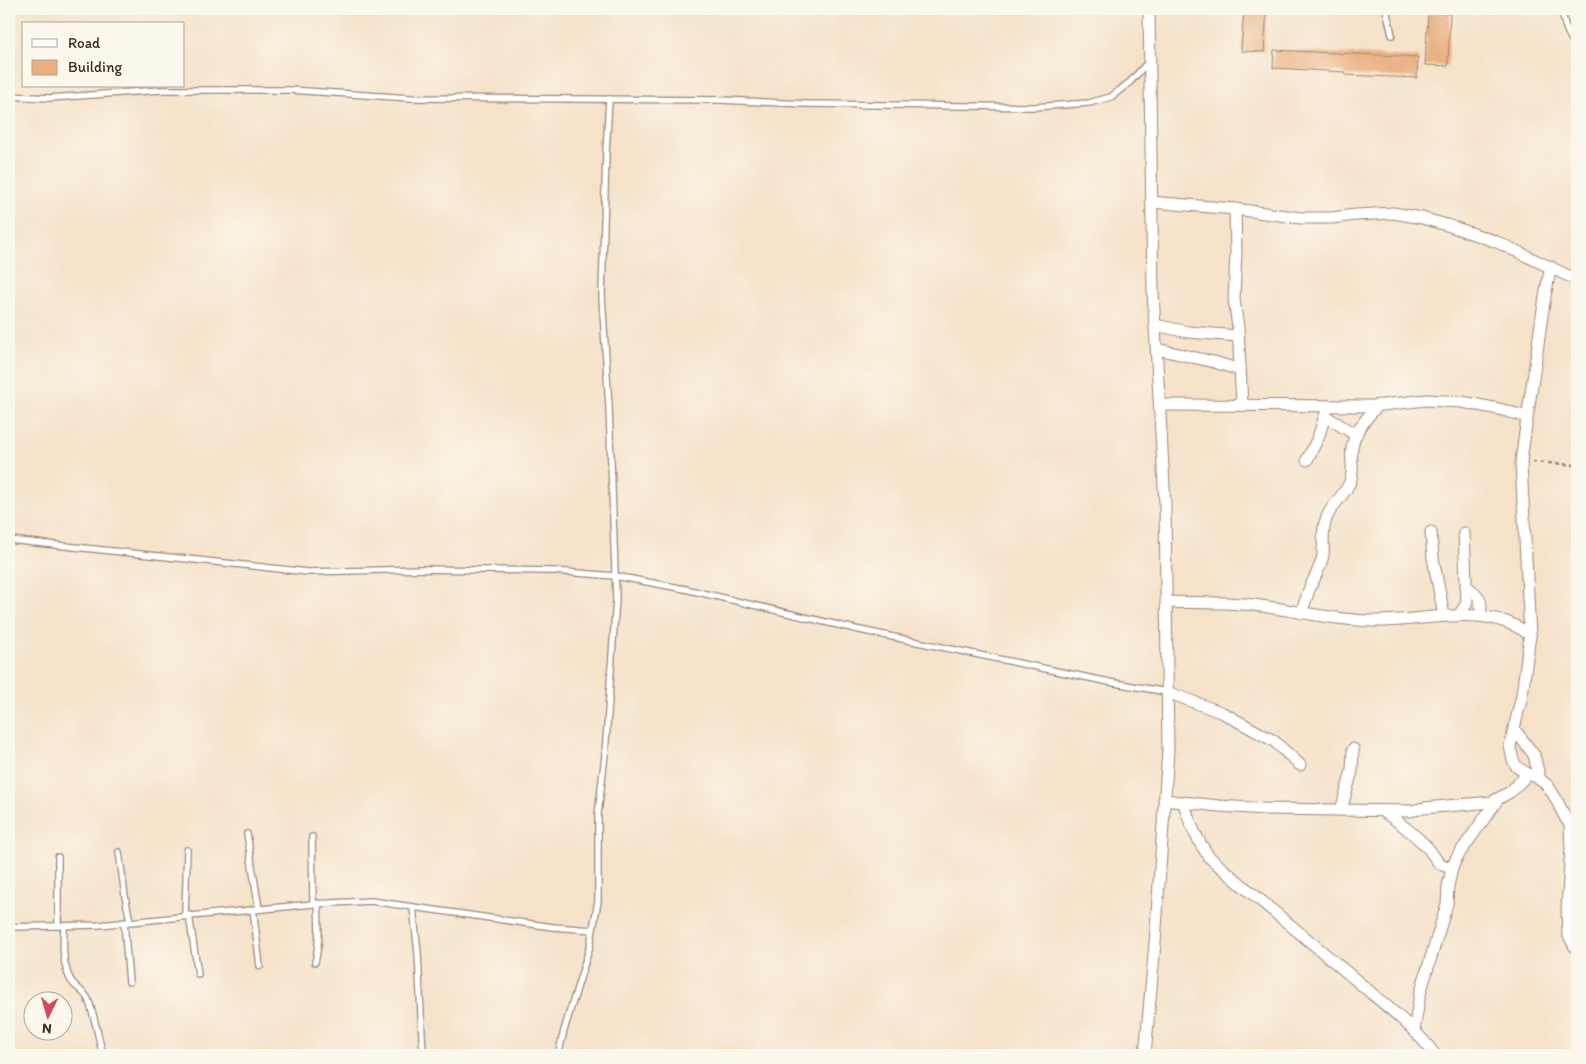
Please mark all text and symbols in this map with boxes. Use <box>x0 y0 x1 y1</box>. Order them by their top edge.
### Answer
legend <box>22 22 185 88</box>
text: Road <box>68 34 101 52</box>
text: Building <box>68 58 122 76</box>
north arrow <box>22 992 72 1042</box>
text: N <box>41 1020 52 1037</box>

